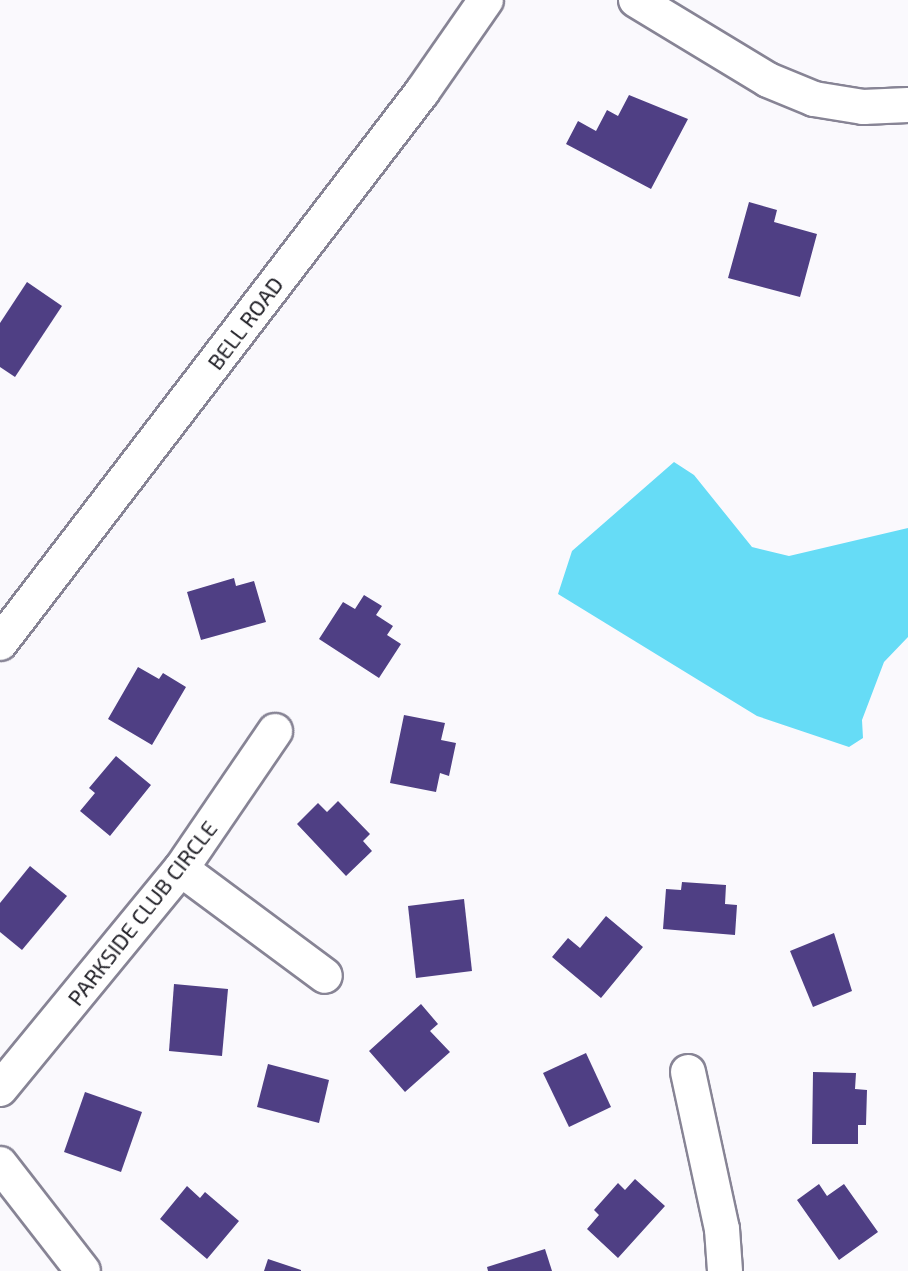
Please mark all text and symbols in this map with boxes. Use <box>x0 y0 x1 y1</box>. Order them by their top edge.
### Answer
street label: BELL ROAD <box>201 271 289 375</box>
street label: PARKSIDE CLUB CIRCLE <box>62 815 222 1011</box>

